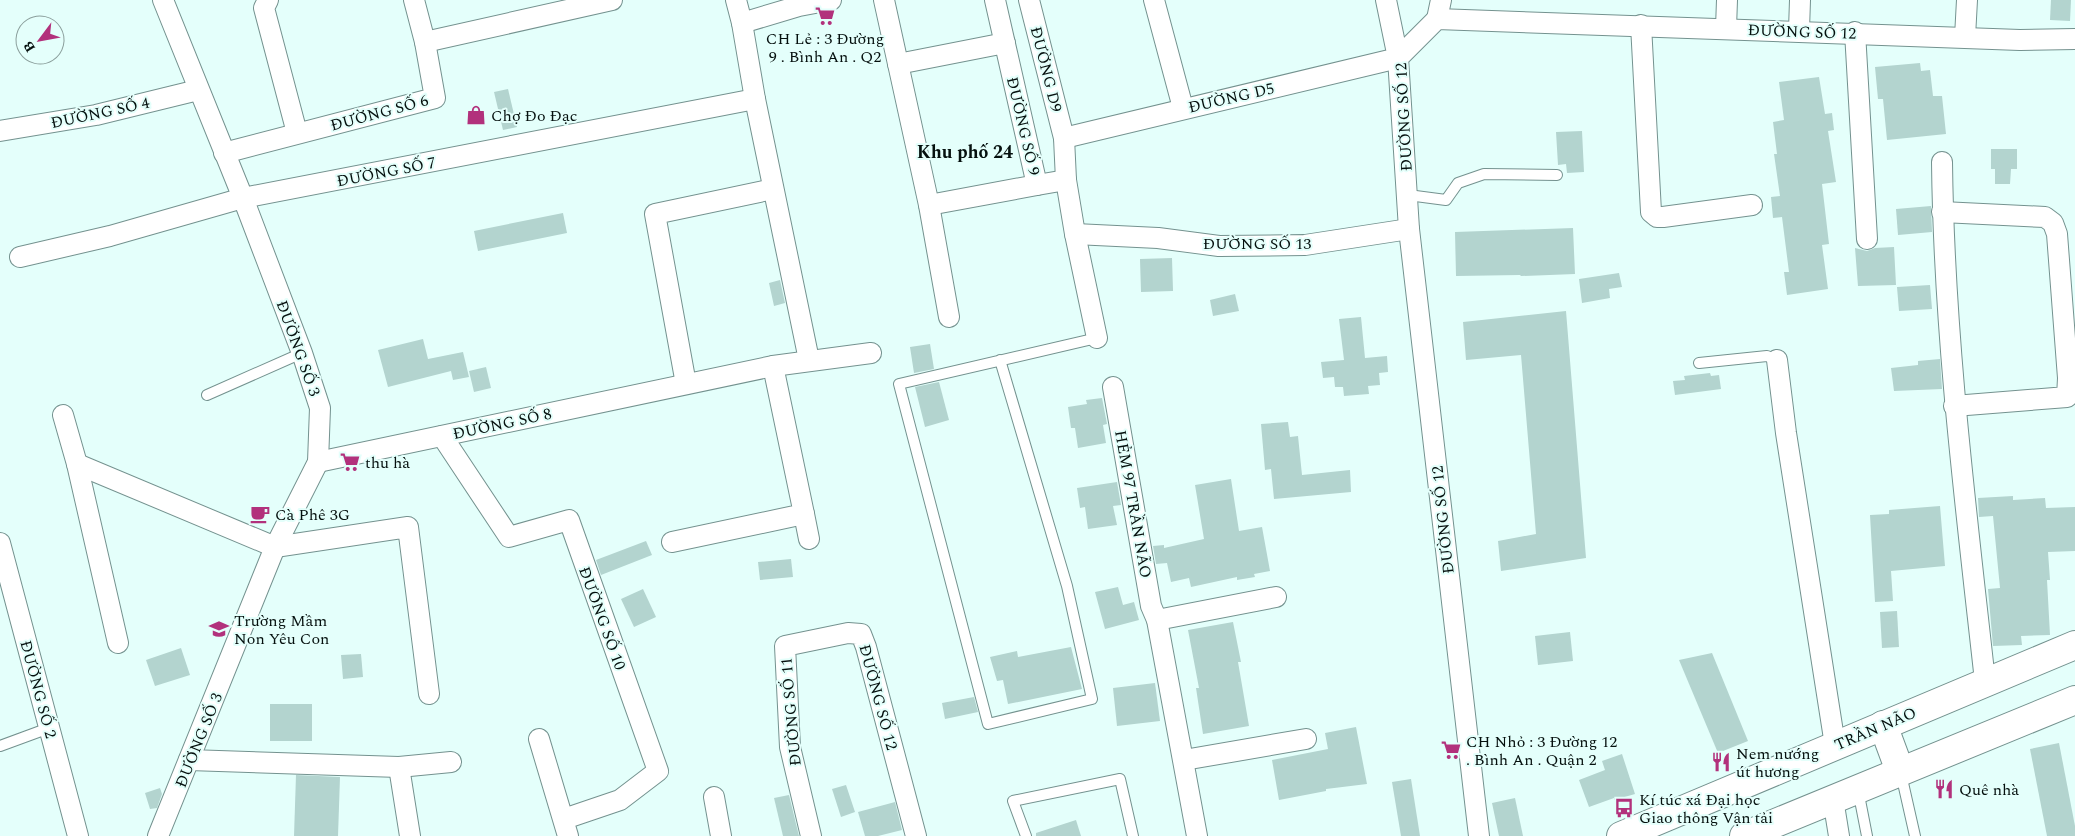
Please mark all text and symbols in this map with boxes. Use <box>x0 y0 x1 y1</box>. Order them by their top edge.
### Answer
supermarket icon: CH Lẻ : 3 Đường 9 . Bình An . Q2 <box>814 5 836 27</box>
north arrow <box>15 15 65 65</box>
street label: ĐƯỜNG SỐ 12 <box>1747 18 1857 46</box>
street label: ĐƯỜNG D9 <box>1024 24 1068 115</box>
place label: CH Lẻ : 3 Đường 9 . Bình An . Q2 <box>766 27 884 69</box>
text: B <box>18 37 41 56</box>
street label: ĐƯỜNG SỐ 12 <box>1389 62 1419 172</box>
street label: ĐƯỜNG SỐ 9 <box>1000 75 1046 178</box>
street label: ĐƯỜNG D5 <box>1186 76 1277 120</box>
street label: ĐƯỜNG SỐ 6 <box>328 88 431 138</box>
street label: ĐƯỜNG SỐ 4 <box>49 91 152 135</box>
shop icon: Chợ Đo Đạc <box>465 104 487 126</box>
place label: Chợ Đo Đạc <box>491 104 578 128</box>
district label: Khu phố 24 <box>917 139 1013 166</box>
street label: ĐƯỜNG SỐ 7 <box>335 151 438 193</box>
street label: ĐƯỜNG SỐ 13 <box>1203 232 1311 256</box>
street label: ĐƯỜNG SỐ 3 <box>270 297 327 400</box>
street label: ĐƯỜNG SỐ 8 <box>451 402 554 446</box>
street label: HẺM 97 TRẦN NÃO <box>1108 428 1158 580</box>
supermarket icon: thu hà <box>339 451 361 473</box>
place label: thu hà <box>365 451 410 475</box>
street label: ĐƯỜNG SỐ 12 <box>1425 465 1461 575</box>
cafe icon: Cà Phê 3G <box>249 503 271 525</box>
place label: Cà Phê 3G <box>275 503 350 527</box>
street label: ĐƯỜNG SỐ 10 <box>572 563 632 673</box>
place label: Trường Mầm Non Yêu Con <box>234 609 329 651</box>
school or university icon: Trường Mầm Non Yêu Con <box>208 618 230 640</box>
street label: ĐƯỜNG SỐ 2 <box>13 638 63 741</box>
street label: ĐƯỜNG SỐ 12 <box>852 642 904 753</box>
street label: ĐƯỜNG SỐ 11 <box>774 657 808 767</box>
street label: ĐƯỜNG SỐ 3 <box>169 689 229 791</box>
street label: TRẦN NÃO <box>1831 701 1920 757</box>
place label: CH Nhỏ : 3 Đường 12 . Bình An . Quận 2 <box>1466 730 1617 772</box>
supermarket icon: CH Nhỏ : 3 Đường 12 . Bình An . Quận 2 <box>1440 739 1462 761</box>
place label: Nem nướng út hương <box>1736 742 1819 784</box>
restaurant icon: Nem nướng út hương <box>1710 751 1732 773</box>
restaurant icon: Quê nhà <box>1933 778 1955 800</box>
place label: Quê nhà <box>1959 778 2019 802</box>
place label: Kí túc xá Đại học Giao thông Vận tải <box>1639 788 1773 830</box>
bus stop icon: Kí túc xá Đại học Giao thông Vận tải <box>1613 797 1635 819</box>

